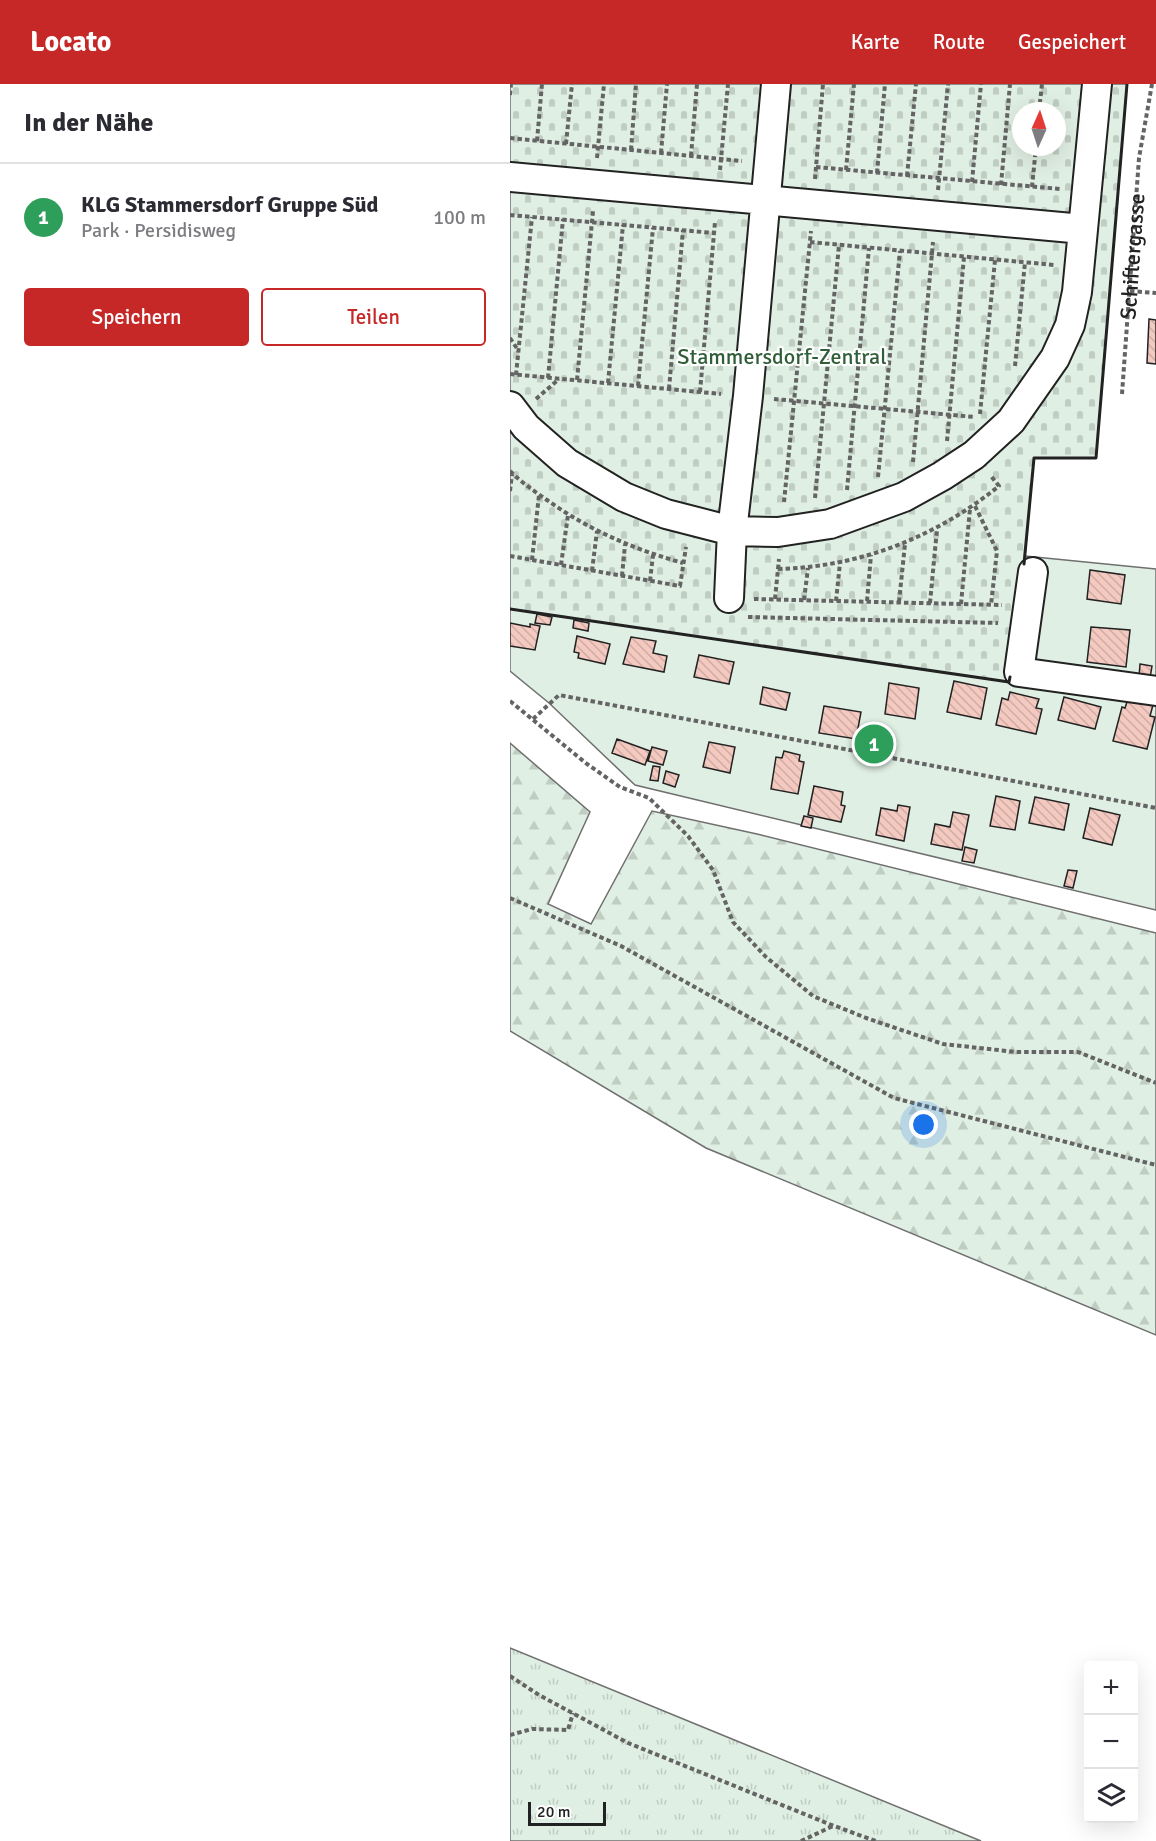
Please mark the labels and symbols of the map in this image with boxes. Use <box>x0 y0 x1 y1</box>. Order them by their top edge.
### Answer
north arrow <box>1012 102 1066 156</box>
street label: Schiftergasse <box>1114 192 1150 320</box>
park label: Stammersdorf-Zentral <box>677 343 887 370</box>
pin: 1 <box>854 722 894 766</box>
your location <box>909 1110 938 1139</box>
scale bar <box>528 1799 606 1826</box>

